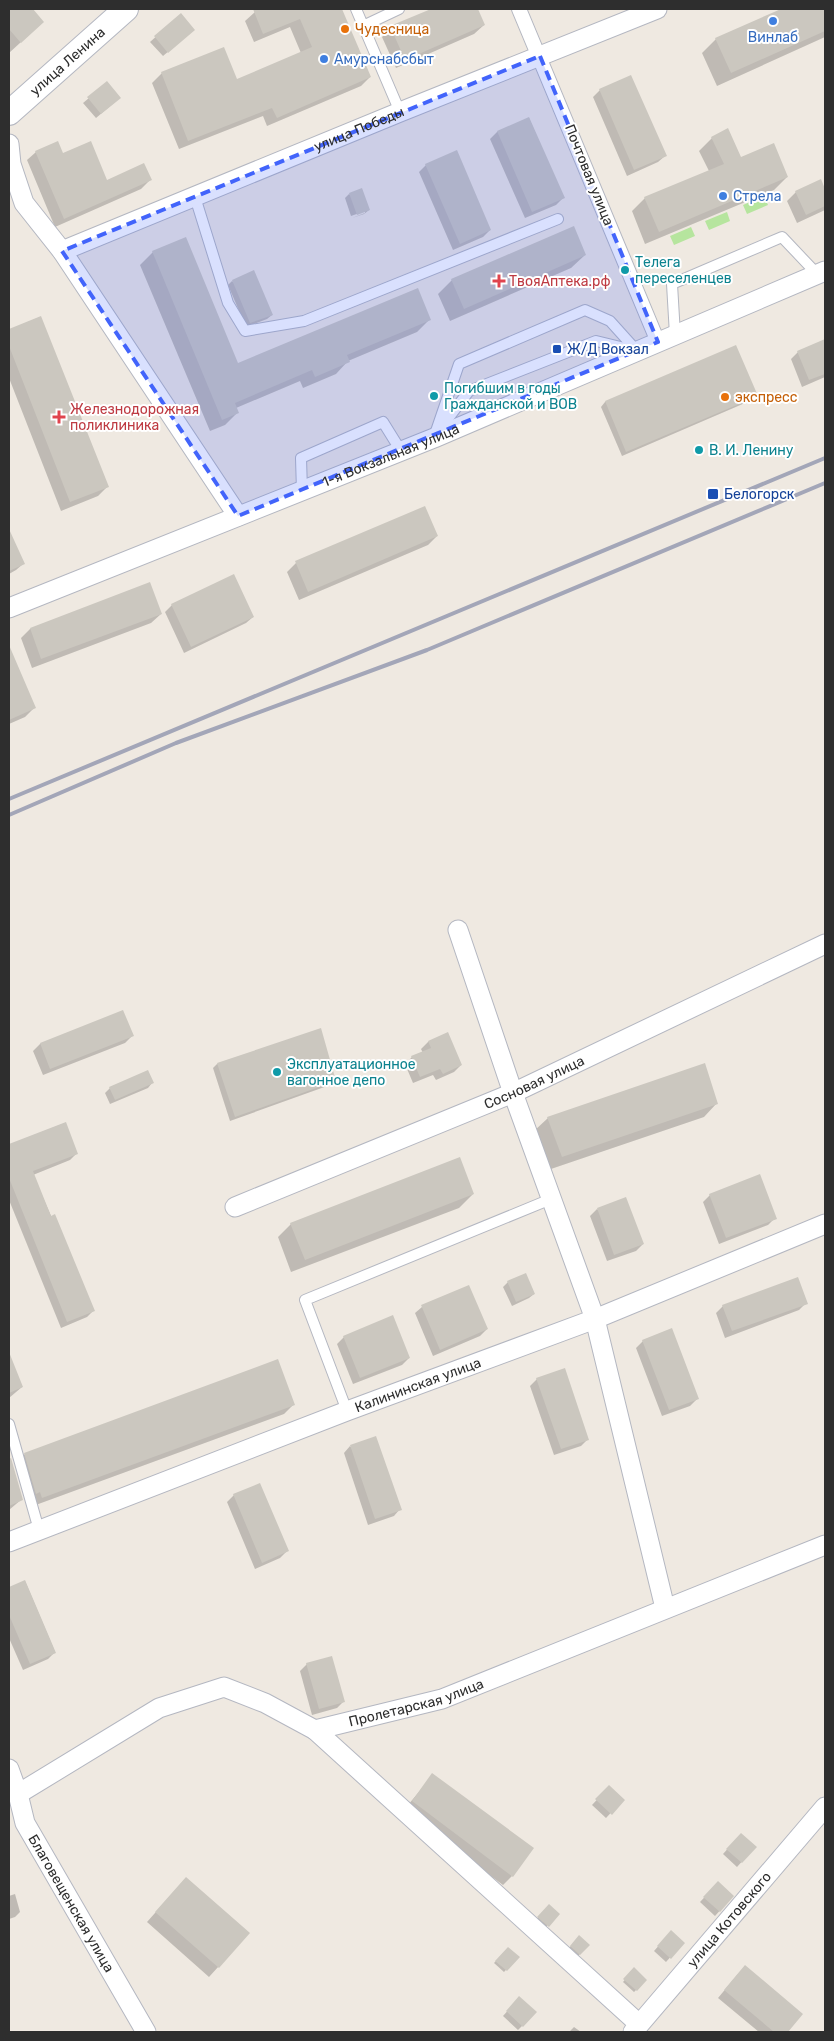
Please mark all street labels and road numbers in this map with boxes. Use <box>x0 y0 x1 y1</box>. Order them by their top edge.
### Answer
street label: улица Ленина <box>26 23 108 99</box>
street label: улица Победы <box>311 103 407 155</box>
street label: Почтовая улица <box>561 122 617 228</box>
street label: 1-я Вокзальная улица <box>319 420 462 490</box>
street label: Сосновая улица <box>481 1052 587 1113</box>
street label: Калининская улица <box>352 1354 483 1416</box>
street label: Пролетарская улица <box>347 1675 486 1730</box>
street label: Благовещенская улица <box>25 1831 118 1975</box>
street label: улица Котовского <box>684 1868 775 1971</box>

